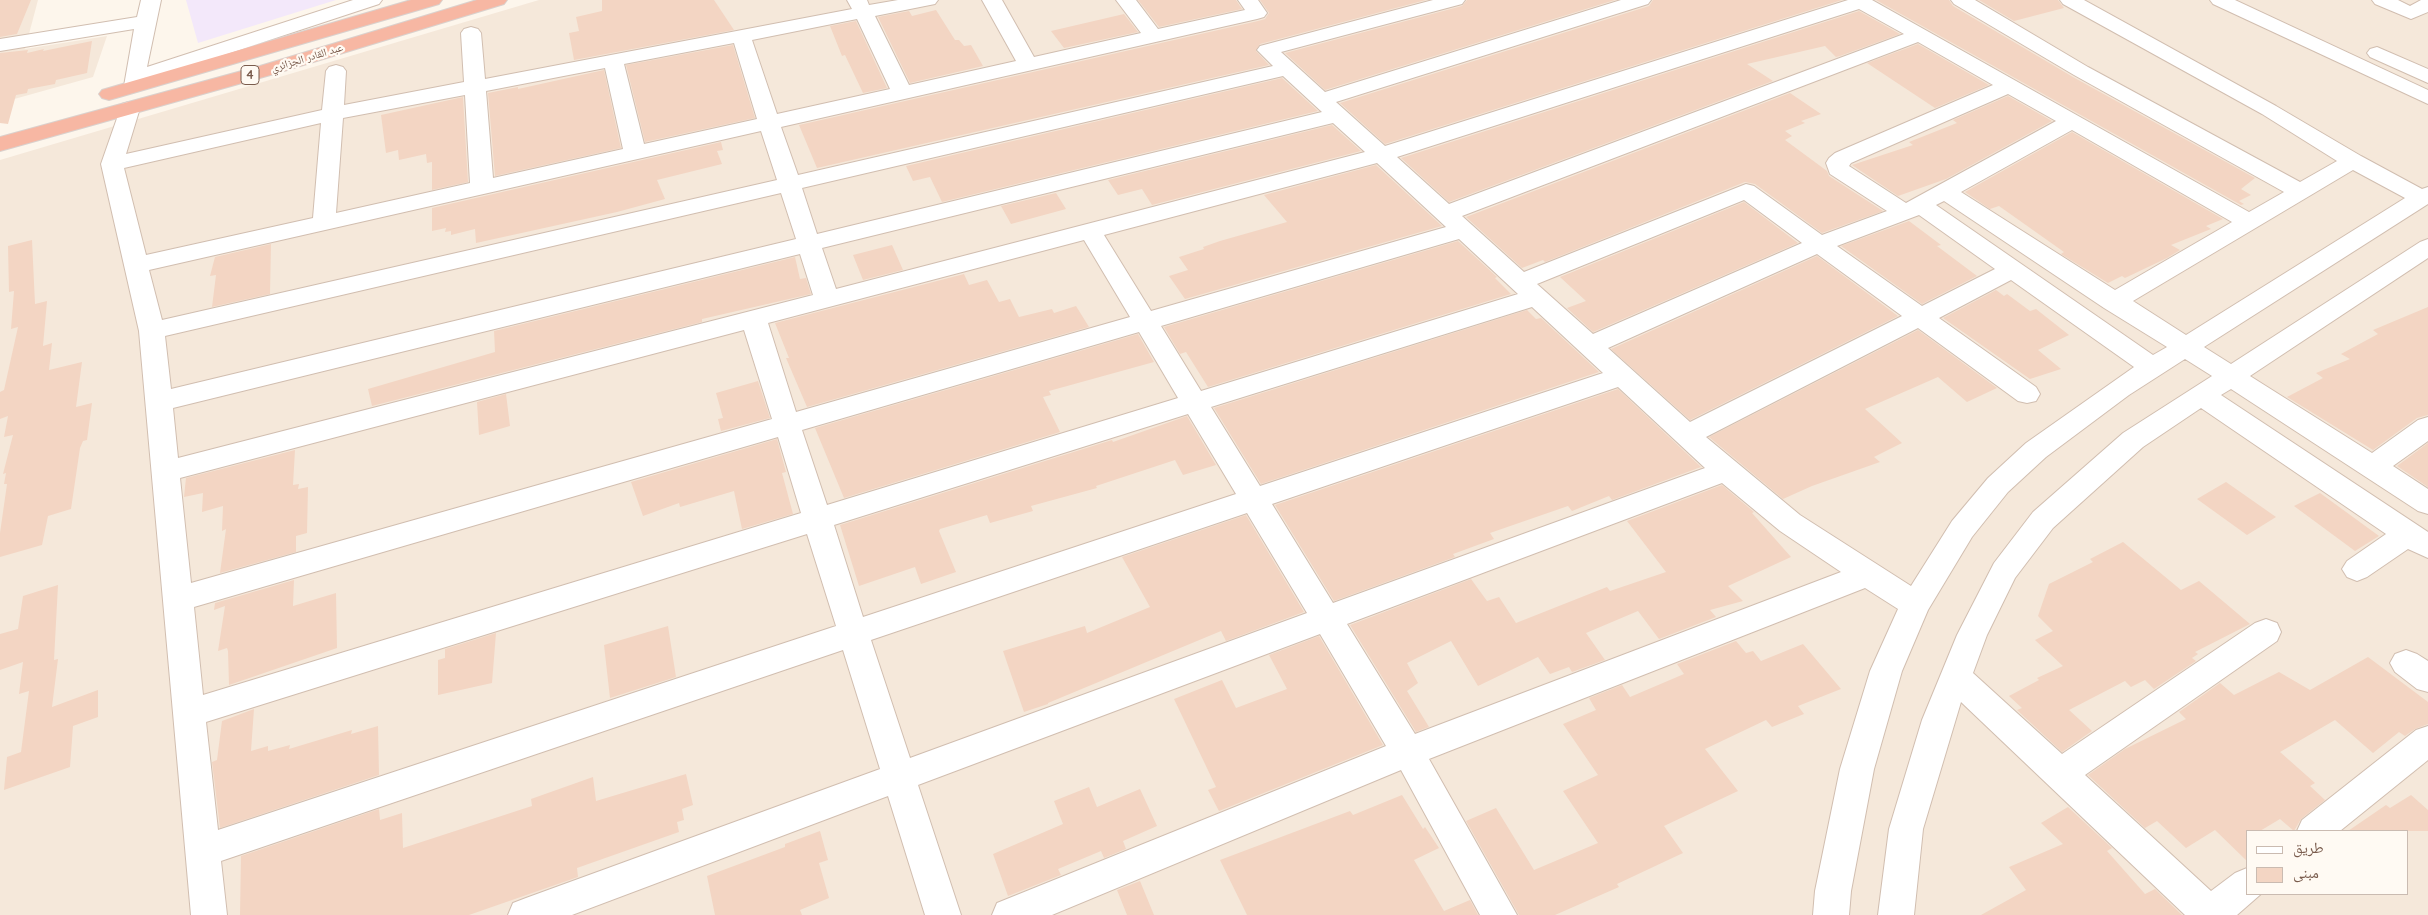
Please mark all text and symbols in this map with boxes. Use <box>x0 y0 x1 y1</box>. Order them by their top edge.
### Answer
street label: عبد القادر الجزائري <box>270 41 344 75</box>
road number: 4 <box>241 66 259 84</box>
legend <box>2246 830 2408 895</box>
text: طريق <box>2293 838 2324 857</box>
text: مبنى <box>2293 863 2319 882</box>

